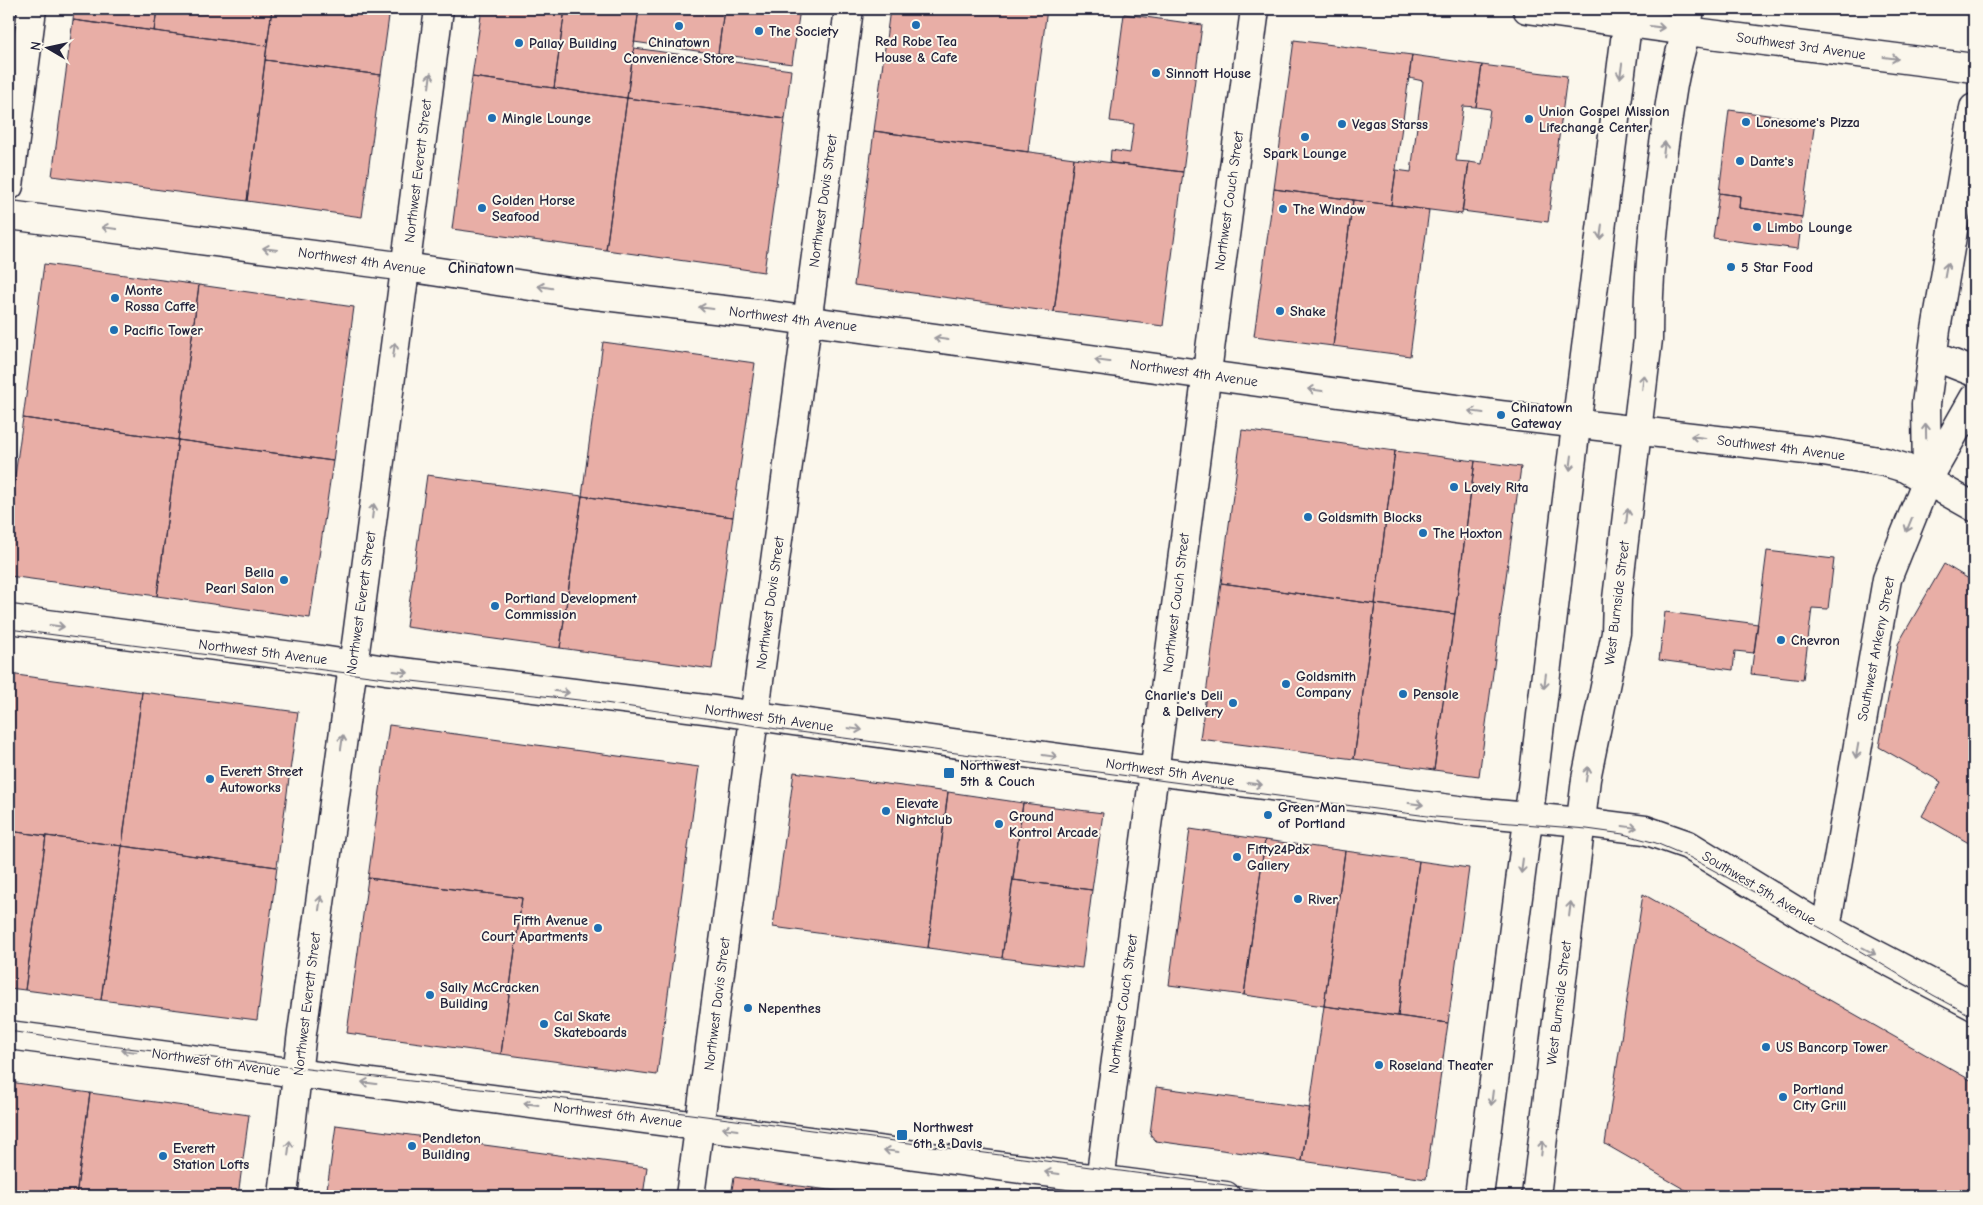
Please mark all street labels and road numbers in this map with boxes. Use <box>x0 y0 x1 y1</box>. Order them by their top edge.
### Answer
street label: Southwest 3rd Avenue <box>1735 29 1867 63</box>
street label: Northwest Everett Street <box>401 97 435 244</box>
street label: Northwest Couch Street <box>1211 129 1247 272</box>
street label: Northwest Davis Street <box>805 133 841 268</box>
street label: Northwest 4th Avenue <box>297 244 427 278</box>
street label: Northwest 4th Avenue <box>728 303 858 335</box>
street label: Northwest 4th Avenue <box>1129 356 1259 390</box>
street label: Southwest 4th Avenue <box>1716 432 1846 464</box>
street label: Northwest Everett Street <box>343 529 380 676</box>
street label: Northwest Couch Street <box>1159 531 1193 674</box>
street label: Northwest Davis Street <box>752 535 788 670</box>
street label: West Burnside Street <box>1601 539 1633 666</box>
street label: Southwest Ankeny Street <box>1854 574 1899 723</box>
street label: Northwest 5th Avenue <box>198 636 328 668</box>
street label: Northwest 5th Avenue <box>704 701 834 735</box>
street label: Northwest 5th Avenue <box>1105 755 1235 789</box>
street label: Southwest 5th Avenue <box>1699 847 1819 929</box>
street label: Northwest Everett Street <box>290 930 324 1077</box>
street label: Northwest Couch Street <box>1105 932 1141 1075</box>
street label: Northwest Davis Street <box>700 936 734 1072</box>
street label: West Burnside Street <box>1543 939 1575 1066</box>
street label: Northwest 6th Avenue <box>151 1045 281 1079</box>
street label: Northwest 6th Avenue <box>553 1099 683 1131</box>

